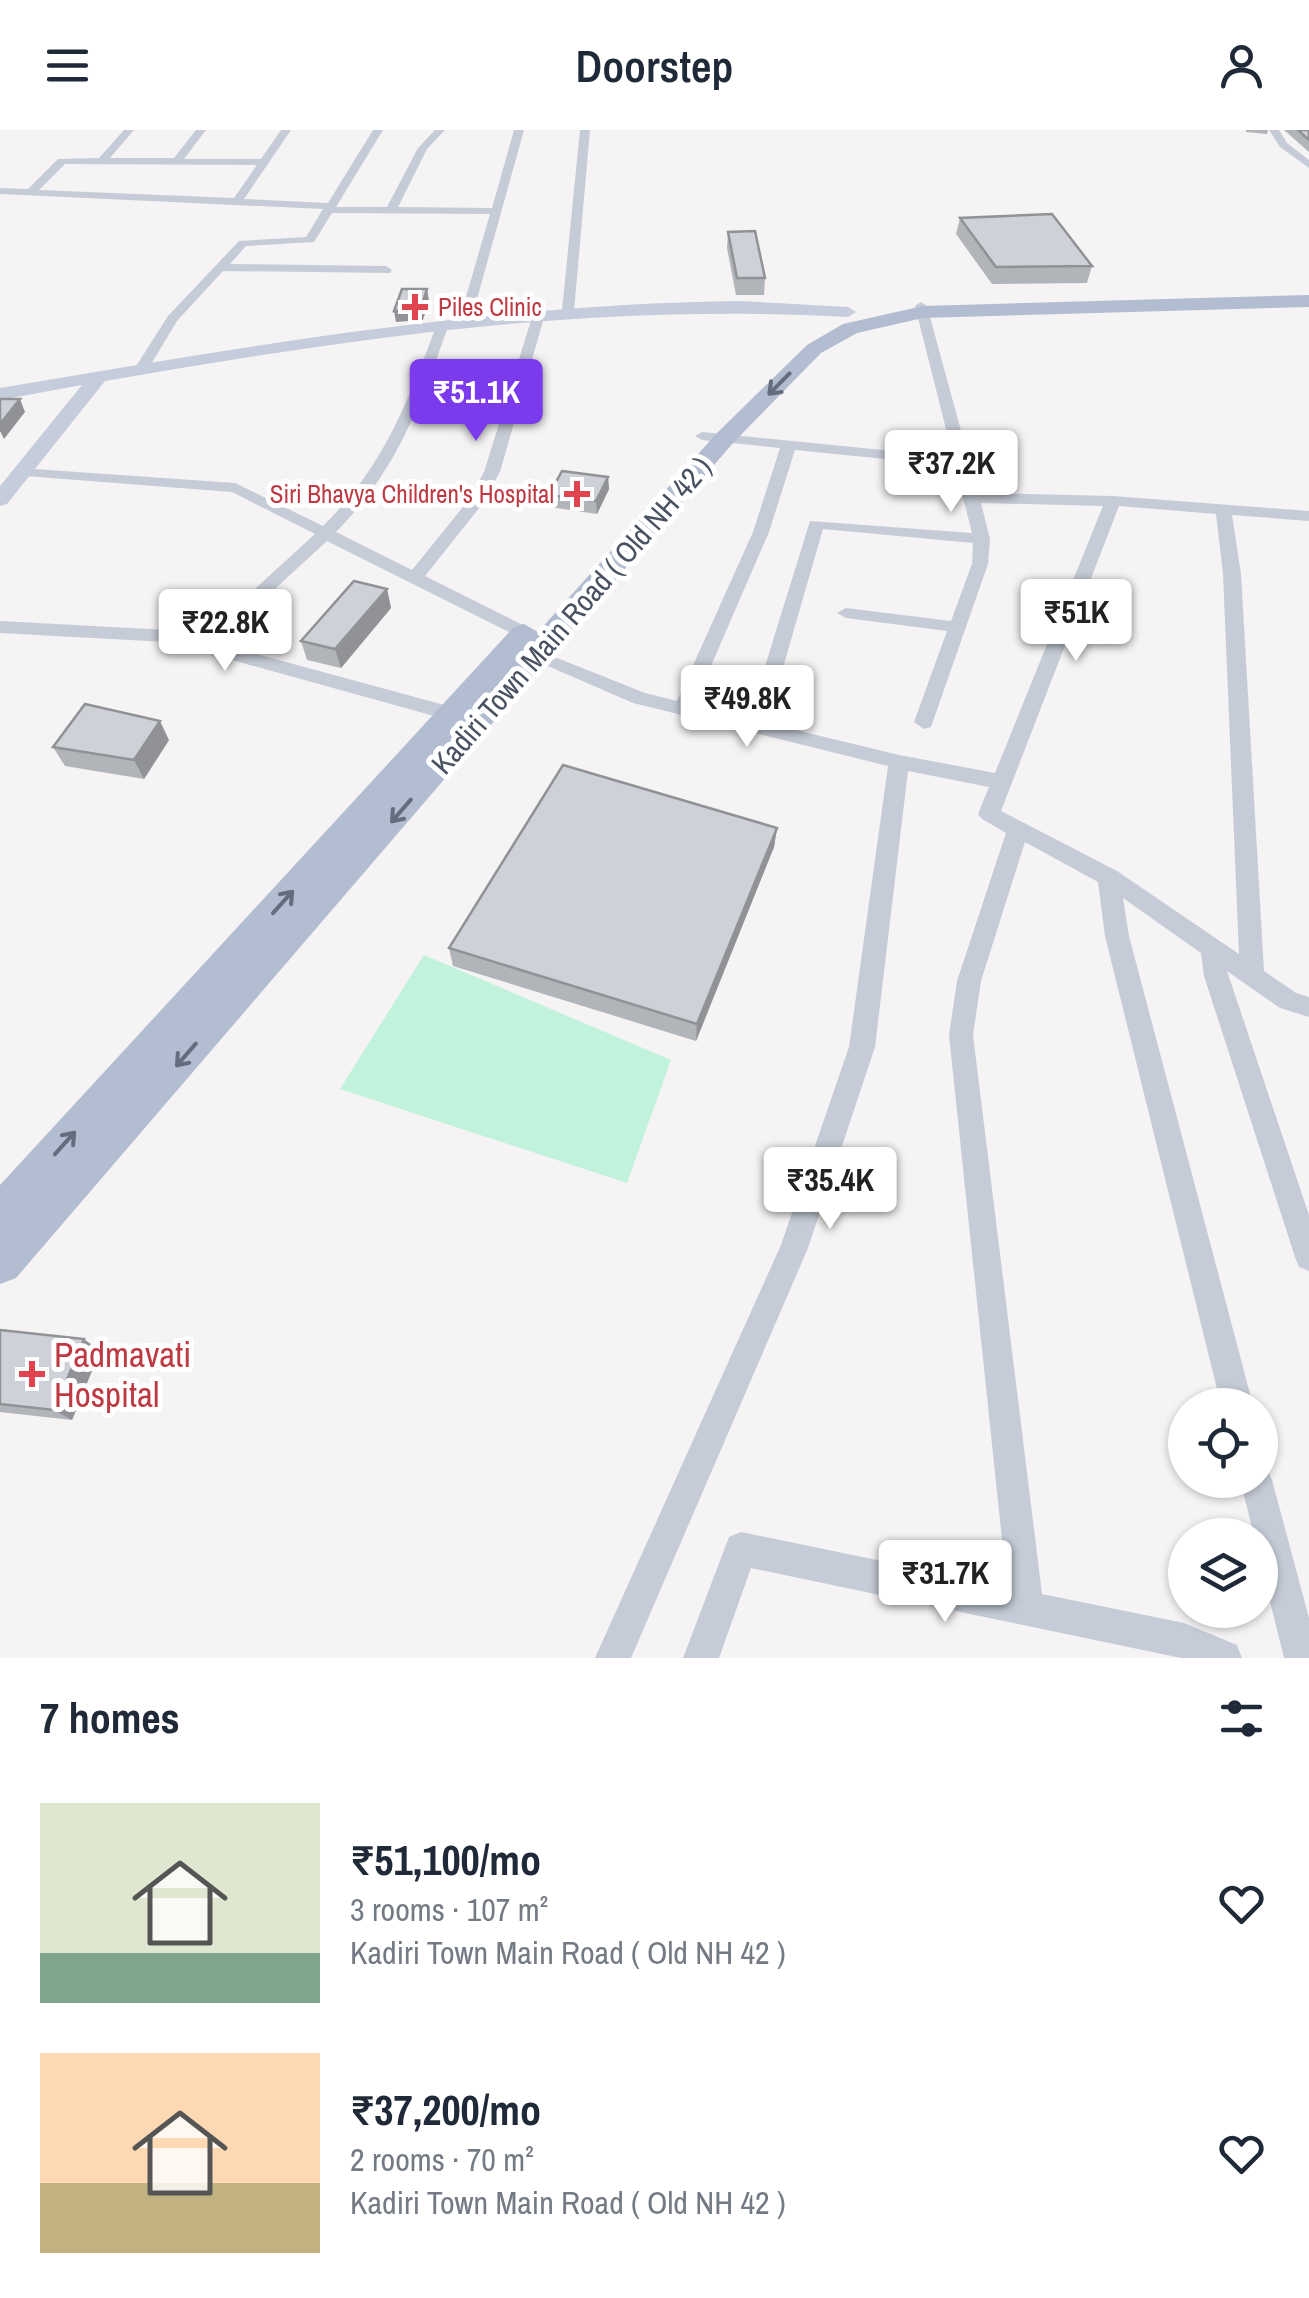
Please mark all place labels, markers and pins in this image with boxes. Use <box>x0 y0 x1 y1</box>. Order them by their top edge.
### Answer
place label: Piles Clinic <box>438 290 542 324</box>
marker: Piles Clinic <box>402 294 428 320</box>
pin: ₹51.1K <box>395 359 557 444</box>
pin: ₹37.2K <box>870 430 1032 515</box>
place label: Siri Bhavya Children's Hospital <box>270 477 554 511</box>
marker: Siri Bhavya Children's Hospital <box>564 481 590 507</box>
pin: ₹51K <box>1017 579 1135 664</box>
pin: ₹22.8K <box>144 589 306 674</box>
pin: ₹49.8K <box>666 665 828 750</box>
pin: ₹35.4K <box>749 1147 911 1232</box>
place label: Padmavati Hospital <box>54 1331 191 1418</box>
marker: Padmavati Hospital <box>19 1361 45 1387</box>
pin: ₹31.7K <box>864 1540 1026 1625</box>

